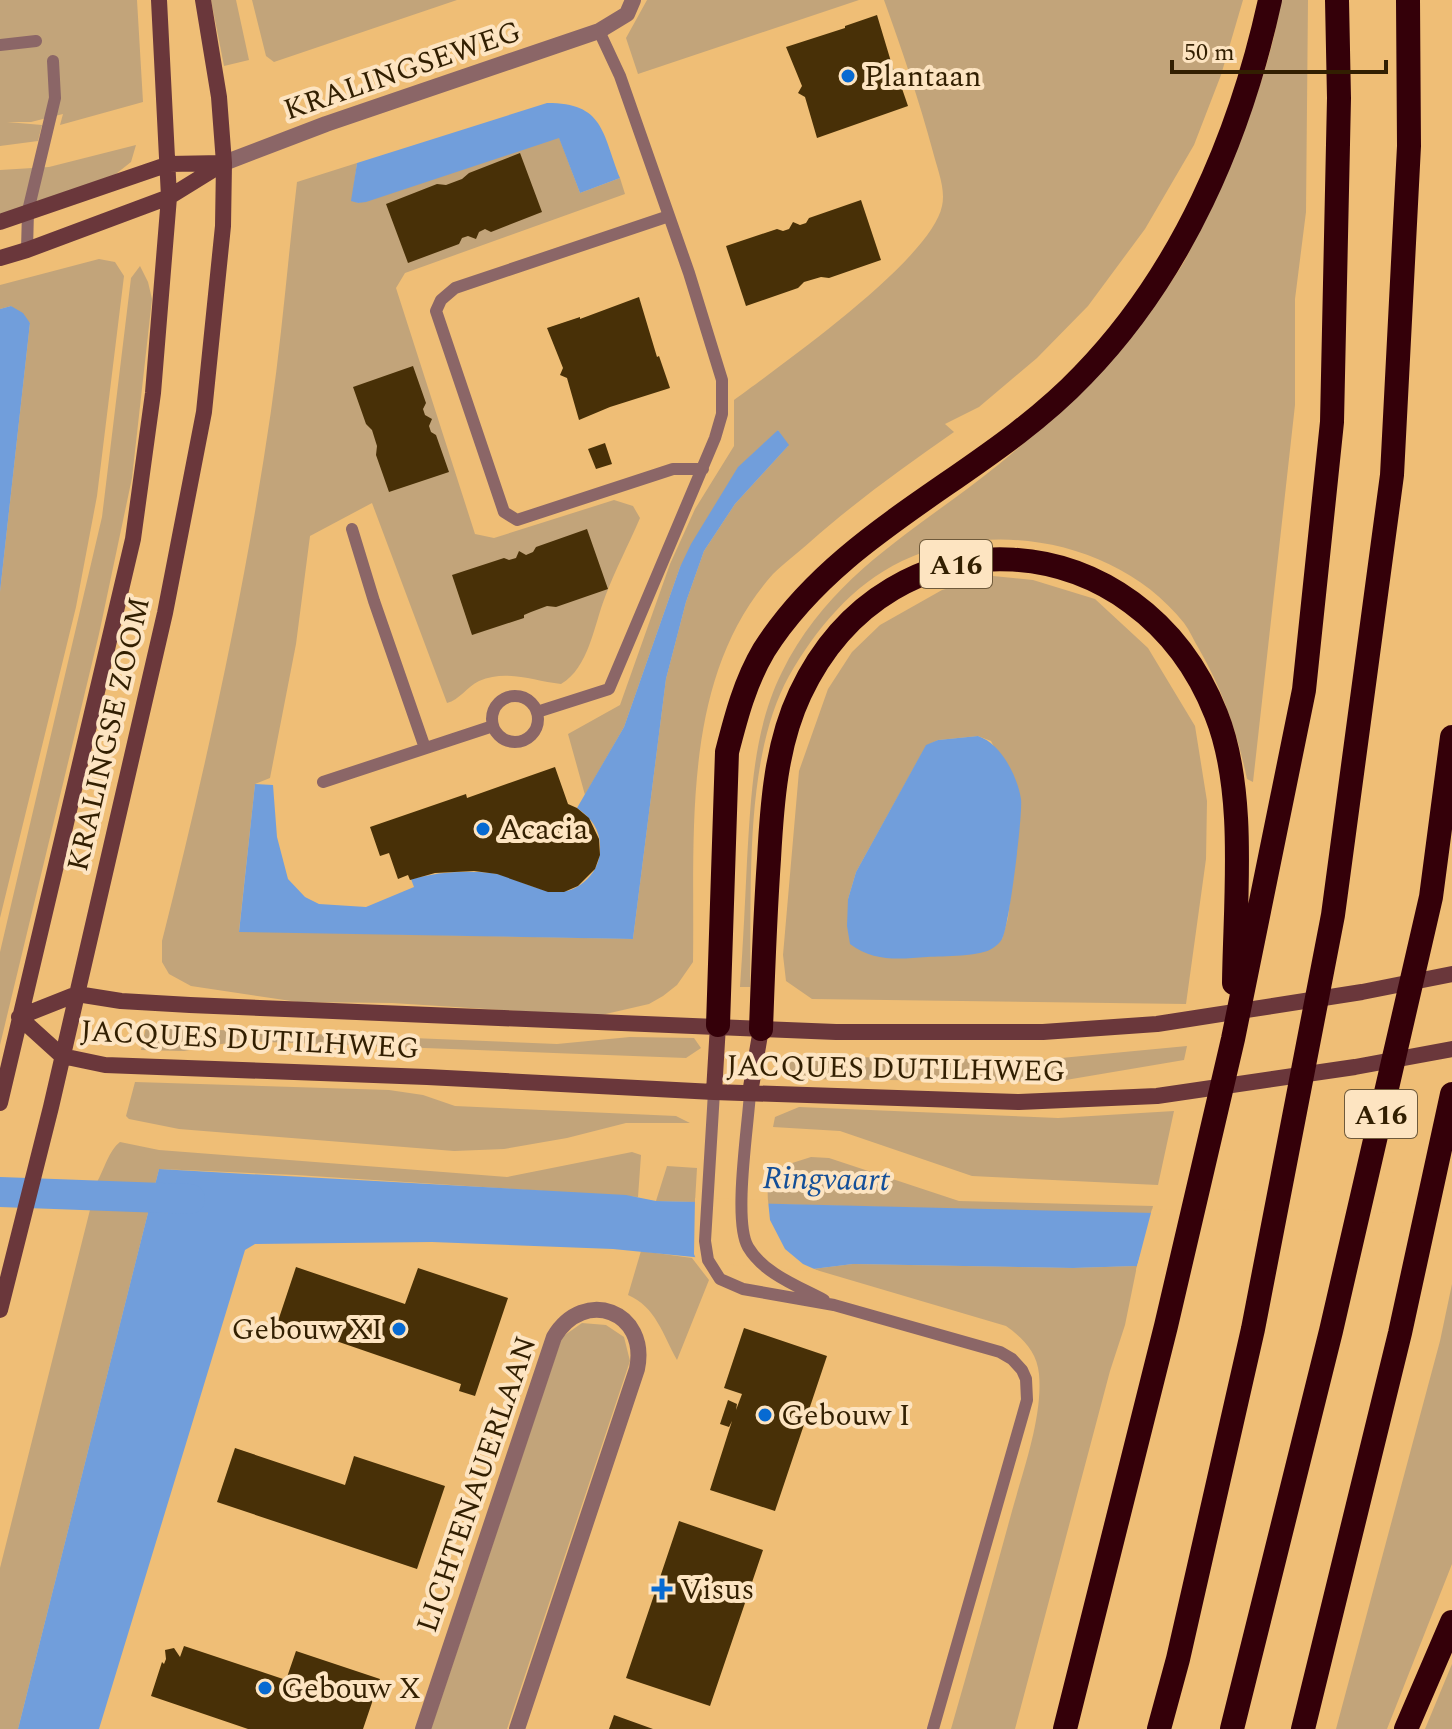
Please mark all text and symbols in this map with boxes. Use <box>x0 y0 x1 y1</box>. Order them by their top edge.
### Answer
street label: KRALINGSEWEG <box>277 9 527 133</box>
scale bar <box>1172 24 1386 74</box>
text: 50 m <box>1184 35 1235 71</box>
place label: Plantaan <box>864 54 982 100</box>
marker: Plantaan <box>839 67 857 85</box>
road number: A16 <box>920 540 992 588</box>
street label: KRALINGSE ZOOM <box>55 592 163 876</box>
place label: Acacia <box>499 807 589 853</box>
marker: Acacia <box>474 820 492 838</box>
street label: JACQUES DUTILHWEG <box>79 1008 421 1072</box>
street label: JACQUES DUTILHWEG <box>726 1043 1066 1095</box>
road number: A16 <box>1345 1090 1417 1138</box>
water label: Ringvaart <box>762 1154 891 1205</box>
place label: Gebouw XI <box>231 1307 383 1353</box>
marker: Gebouw XI <box>390 1320 408 1338</box>
street label: LICHTENAUERLAAN <box>405 1330 549 1639</box>
place label: Gebouw I <box>781 1393 910 1439</box>
marker: Gebouw I <box>756 1406 774 1424</box>
place label: Visus <box>680 1567 754 1613</box>
marker: Visus <box>651 1578 673 1600</box>
place label: Gebouw X <box>281 1666 421 1712</box>
marker: Gebouw X <box>256 1679 274 1697</box>

